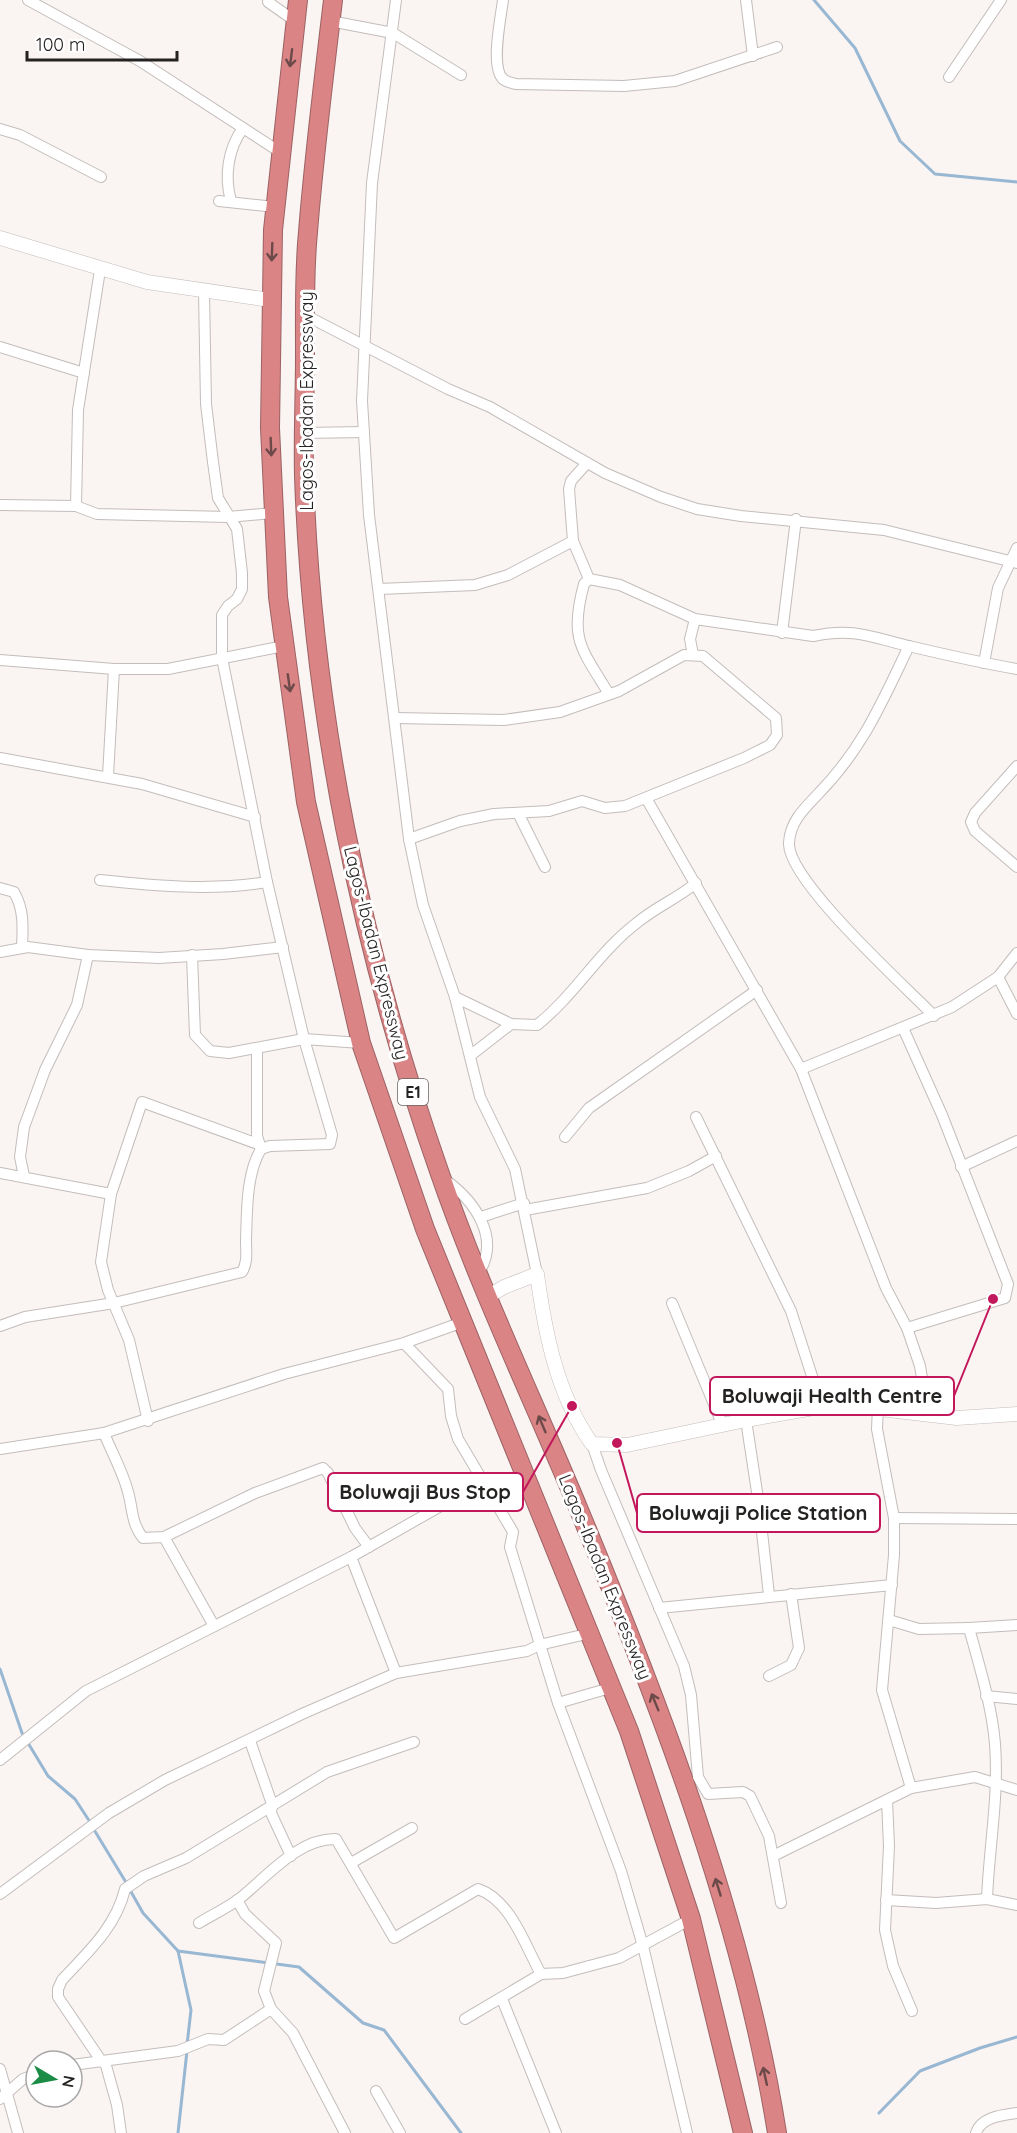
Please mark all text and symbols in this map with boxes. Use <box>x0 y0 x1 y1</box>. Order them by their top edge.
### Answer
scale bar <box>27 24 177 62</box>
text: 100 m <box>36 33 85 56</box>
one-way arrow <box>285 48 296 67</box>
one-way arrow <box>266 242 277 262</box>
street label: Lagos-Ibadan Expressway <box>295 291 318 511</box>
one-way arrow <box>265 437 277 457</box>
one-way arrow <box>284 673 295 693</box>
street label: Lagos-Ibadan Expressway <box>339 844 414 1062</box>
road number: E1 <box>398 1079 428 1105</box>
callout: Boluwaji Health Centre <box>710 1377 954 1415</box>
text: Boluwaji Health Centre <box>722 1383 942 1408</box>
one-way arrow <box>536 1416 547 1434</box>
street label: Lagos-Ibadan Expressway <box>554 1471 657 1683</box>
callout: Boluwaji Bus Stop <box>328 1473 523 1511</box>
text: Boluwaji Bus Stop <box>339 1479 511 1504</box>
callout: Boluwaji Police Station <box>637 1494 880 1532</box>
text: Boluwaji Police Station <box>649 1500 867 1525</box>
one-way arrow <box>649 1693 660 1712</box>
one-way arrow <box>712 1878 723 1897</box>
north arrow <box>24 2049 84 2109</box>
one-way arrow <box>759 2066 771 2085</box>
text: N <box>58 2074 80 2089</box>

